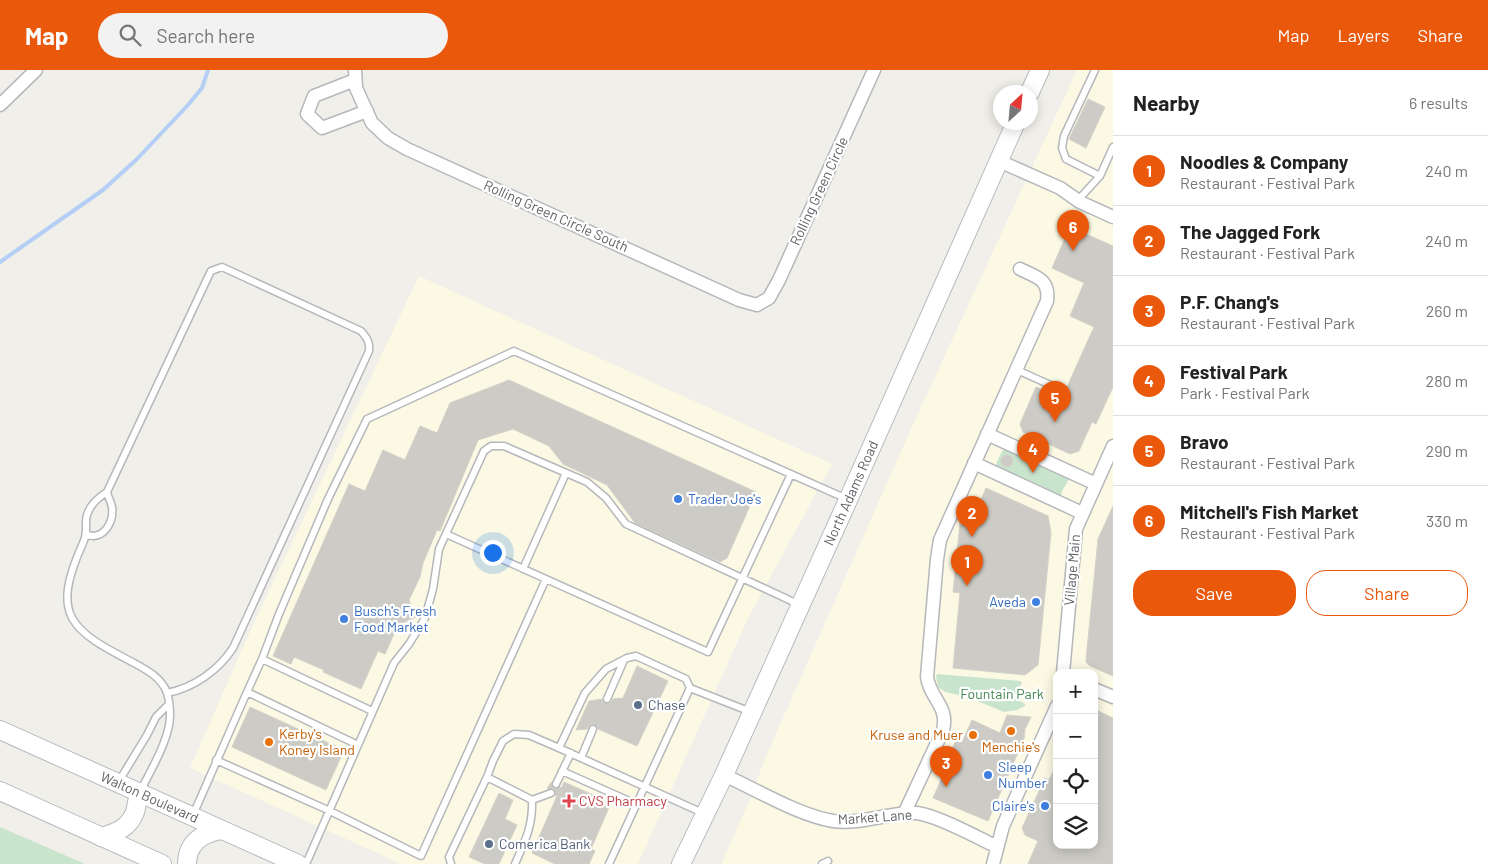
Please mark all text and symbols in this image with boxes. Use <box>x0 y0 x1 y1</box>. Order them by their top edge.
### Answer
search box <box>98 13 448 58</box>
text: Map <box>25 21 68 50</box>
icon: search <box>116 21 144 49</box>
text: Search here <box>156 24 255 47</box>
text: Map <box>1277 24 1309 46</box>
text: Layers <box>1337 24 1390 46</box>
text: Share <box>1418 24 1463 46</box>
north arrow <box>993 85 1038 130</box>
text: Nearby <box>1133 90 1199 115</box>
text: 6 results <box>1409 93 1468 112</box>
street label: Rolling Green Circle <box>786 134 851 248</box>
text: Noodles & Company <box>1180 150 1348 173</box>
text: 1 <box>1146 161 1152 180</box>
text: 240 m <box>1425 161 1468 180</box>
text: Restaurant · Festival Park <box>1180 173 1355 192</box>
street label: Rolling Green Circle South <box>481 176 631 255</box>
pin: 6 <box>1057 210 1089 251</box>
text: The Jagged Fork <box>1180 220 1320 243</box>
text: 2 <box>1145 231 1153 250</box>
text: 240 m <box>1425 231 1468 250</box>
text: Restaurant · Festival Park <box>1180 243 1355 262</box>
text: P.F. Chang's <box>1180 290 1279 313</box>
text: 3 <box>1145 301 1153 320</box>
text: 260 m <box>1426 301 1468 320</box>
text: Restaurant · Festival Park <box>1180 313 1355 332</box>
text: Festival Park <box>1180 360 1288 383</box>
text: 4 <box>1144 371 1154 390</box>
text: 280 m <box>1426 371 1468 390</box>
pin: 5 <box>1039 381 1071 422</box>
text: Park · Festival Park <box>1180 383 1310 402</box>
text: Bravo <box>1180 430 1229 453</box>
pin: 4 <box>1017 432 1049 473</box>
street label: North Adams Road <box>820 438 881 548</box>
text: 5 <box>1145 441 1153 460</box>
text: 290 m <box>1426 441 1468 460</box>
text: Restaurant · Festival Park <box>1180 453 1355 472</box>
place label: Trader Joe's <box>688 490 762 507</box>
marker: Trader Joe's <box>672 493 684 505</box>
pin: 2 <box>956 496 988 537</box>
text: Mitchell's Fish Market <box>1180 500 1359 523</box>
text: 6 <box>1145 511 1153 530</box>
text: 330 m <box>1426 511 1468 530</box>
text: Restaurant · Festival Park <box>1180 523 1355 542</box>
street label: Village Main <box>1060 534 1083 606</box>
your location <box>480 540 506 566</box>
pin: 1 <box>951 545 983 586</box>
button: Save <box>1133 570 1296 616</box>
button: Share <box>1306 570 1468 616</box>
place label: Aveda <box>989 593 1026 610</box>
marker: Aveda <box>1030 596 1042 608</box>
place label: Busch's Fresh Food Market <box>354 602 437 635</box>
marker: Busch's Fresh Food Market <box>338 613 350 625</box>
map controls <box>1053 669 1098 849</box>
button: + <box>1053 669 1098 714</box>
park label: Fountain Park <box>960 685 1044 702</box>
place label: Chase <box>648 696 685 713</box>
marker: Chase <box>632 699 644 711</box>
button: − <box>1053 714 1098 759</box>
place label: Kerby's Koney Island <box>279 725 355 758</box>
marker: Menchie's <box>1005 725 1017 737</box>
place label: Kruse and Muer <box>870 726 963 743</box>
marker: Kruse and Muer <box>967 729 979 741</box>
marker: Kerby's Koney Island <box>263 736 275 748</box>
place label: Menchie's <box>982 738 1041 755</box>
pin: 3 <box>930 746 962 787</box>
place label: Sleep Number <box>998 758 1047 791</box>
button: locate <box>1053 759 1098 804</box>
street label: Walton Boulevard <box>98 767 201 826</box>
marker: Sleep Number <box>982 769 994 781</box>
place label: CVS Pharmacy <box>579 792 668 809</box>
marker: CVS Pharmacy <box>563 795 575 807</box>
place label: Claire's <box>992 797 1035 814</box>
marker: Claire's <box>1039 800 1051 812</box>
button: layers <box>1053 804 1098 849</box>
street label: Market Lane <box>837 805 913 828</box>
place label: Comerica Bank <box>499 835 590 852</box>
marker: Comerica Bank <box>483 838 495 850</box>

